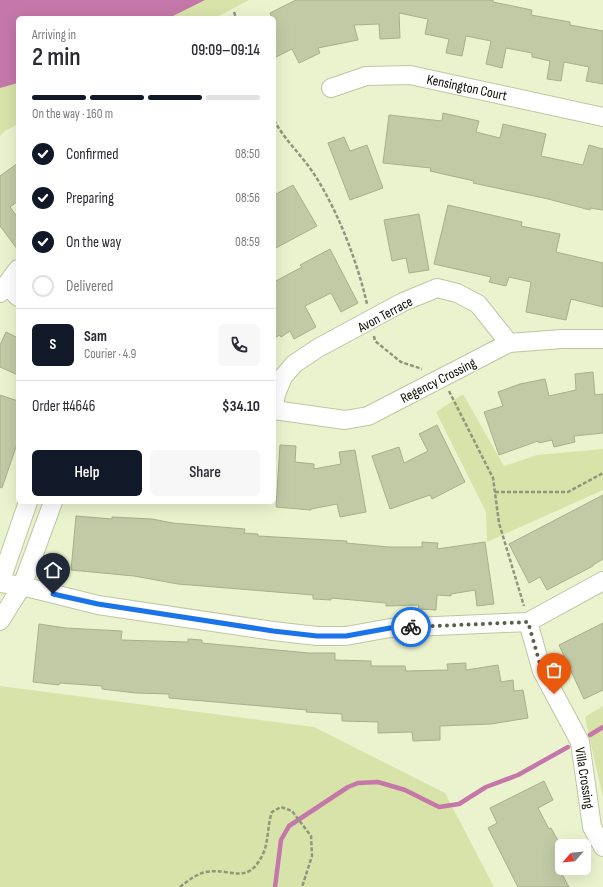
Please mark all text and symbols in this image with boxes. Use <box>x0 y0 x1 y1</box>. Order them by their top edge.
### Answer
text: Arriving in <box>32 27 76 43</box>
text: 09:09–09:14 <box>191 41 260 60</box>
text: 2 min <box>32 42 81 73</box>
street label: Kensington Court <box>425 71 509 104</box>
text: On the way · 160 m <box>32 106 113 122</box>
icon: check <box>32 143 54 165</box>
text: Confirmed <box>66 145 119 164</box>
text: 08:50 <box>235 146 260 162</box>
icon: check <box>32 187 54 209</box>
text: Preparing <box>66 189 114 208</box>
text: 08:56 <box>235 190 260 206</box>
icon: check <box>32 231 54 253</box>
text: On the way <box>66 233 121 252</box>
text: 08:59 <box>235 234 260 250</box>
text: Delivered <box>66 277 113 296</box>
street label: Avon Terrace <box>354 293 416 336</box>
button: phone <box>218 324 260 366</box>
text: Sam <box>84 327 107 346</box>
text: S <box>50 335 56 354</box>
text: Courier · 4.9 <box>84 346 136 362</box>
street label: Regency Crossing <box>398 354 479 407</box>
text: Order #4646 <box>32 397 95 416</box>
text: $34.10 <box>222 397 260 416</box>
button: Help <box>32 450 142 496</box>
button: Share <box>150 450 260 496</box>
pin <box>36 553 70 594</box>
icon: home <box>42 559 64 581</box>
courier <box>391 607 431 647</box>
icon: bike <box>400 616 422 638</box>
pin <box>537 653 571 694</box>
icon: bag <box>543 659 565 681</box>
street label: Villa Crossing <box>571 746 598 811</box>
north arrow <box>555 839 591 875</box>
map controls <box>555 839 591 875</box>

